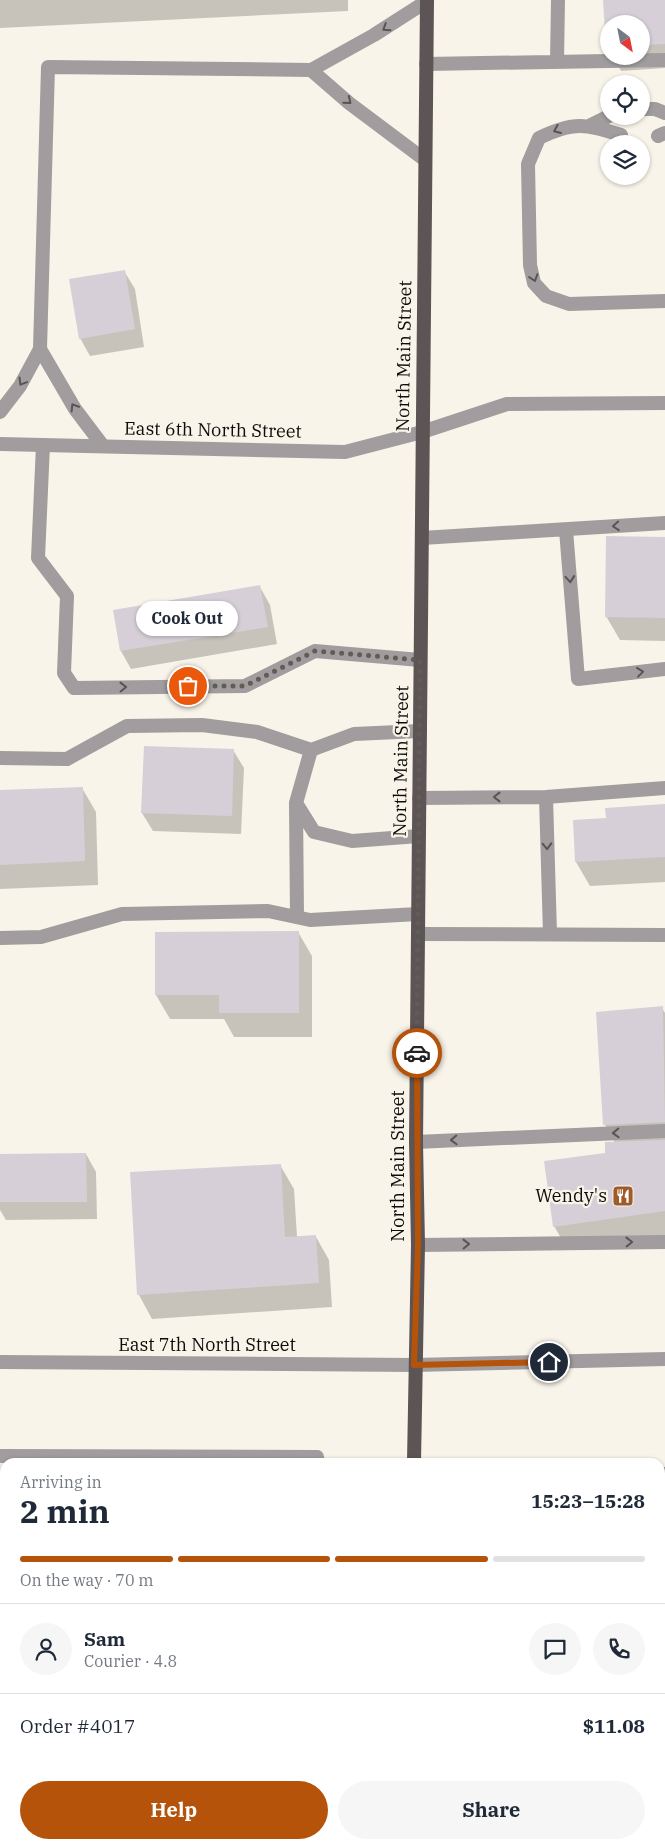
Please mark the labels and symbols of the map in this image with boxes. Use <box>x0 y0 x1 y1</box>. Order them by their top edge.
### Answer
north arrow <box>600 15 650 65</box>
one-way arrow <box>382 21 391 31</box>
one-way arrow <box>342 96 351 104</box>
one-way arrow <box>553 124 562 134</box>
one-way arrow <box>528 273 538 282</box>
street label: North Main Street <box>391 280 416 432</box>
one-way arrow <box>19 376 29 385</box>
one-way arrow <box>71 403 80 412</box>
street label: East 6th North Street <box>124 416 302 443</box>
one-way arrow <box>612 521 620 532</box>
one-way arrow <box>564 575 575 583</box>
callout: Cook Out <box>137 601 239 636</box>
pin <box>167 665 209 707</box>
one-way arrow <box>636 667 644 678</box>
one-way arrow <box>120 682 127 692</box>
street label: North Main Street <box>388 685 413 837</box>
one-way arrow <box>493 792 500 802</box>
one-way arrow <box>542 842 552 850</box>
courier <box>392 1028 442 1078</box>
street label: North Main Street <box>386 1090 409 1242</box>
one-way arrow <box>612 1128 620 1139</box>
one-way arrow <box>450 1135 458 1146</box>
place label: Wendy's <box>535 1184 607 1207</box>
restaurant icon: Wendy's <box>611 1184 635 1208</box>
one-way arrow <box>626 1237 633 1247</box>
one-way arrow <box>463 1239 471 1249</box>
street label: East 7th North Street <box>118 1333 296 1356</box>
pin <box>528 1341 570 1383</box>

